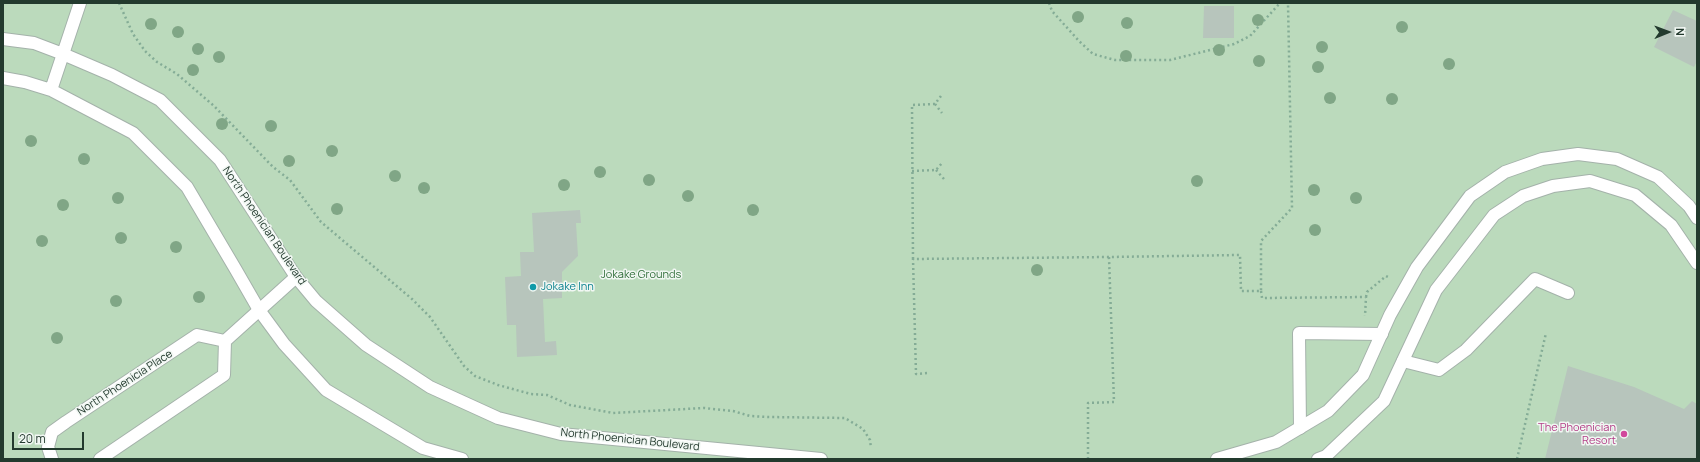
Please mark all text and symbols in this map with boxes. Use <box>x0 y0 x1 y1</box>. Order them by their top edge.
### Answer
north arrow <box>1648 12 1688 52</box>
text: N <box>1673 28 1688 36</box>
street label: North Phoenician Boulevard <box>219 164 309 288</box>
park label: Jokake Grounds <box>601 268 681 282</box>
place label: Jokake Inn <box>541 280 594 294</box>
marker: Jokake Inn <box>528 282 538 292</box>
street label: North Phoenicia Place <box>75 347 175 419</box>
place label: The Phoenician Resort <box>1538 421 1616 447</box>
scale bar <box>14 424 86 450</box>
street label: North Phoenician Boulevard <box>560 426 700 454</box>
marker: The Phoenician Resort <box>1619 429 1629 439</box>
text: 20 m <box>19 430 46 447</box>

